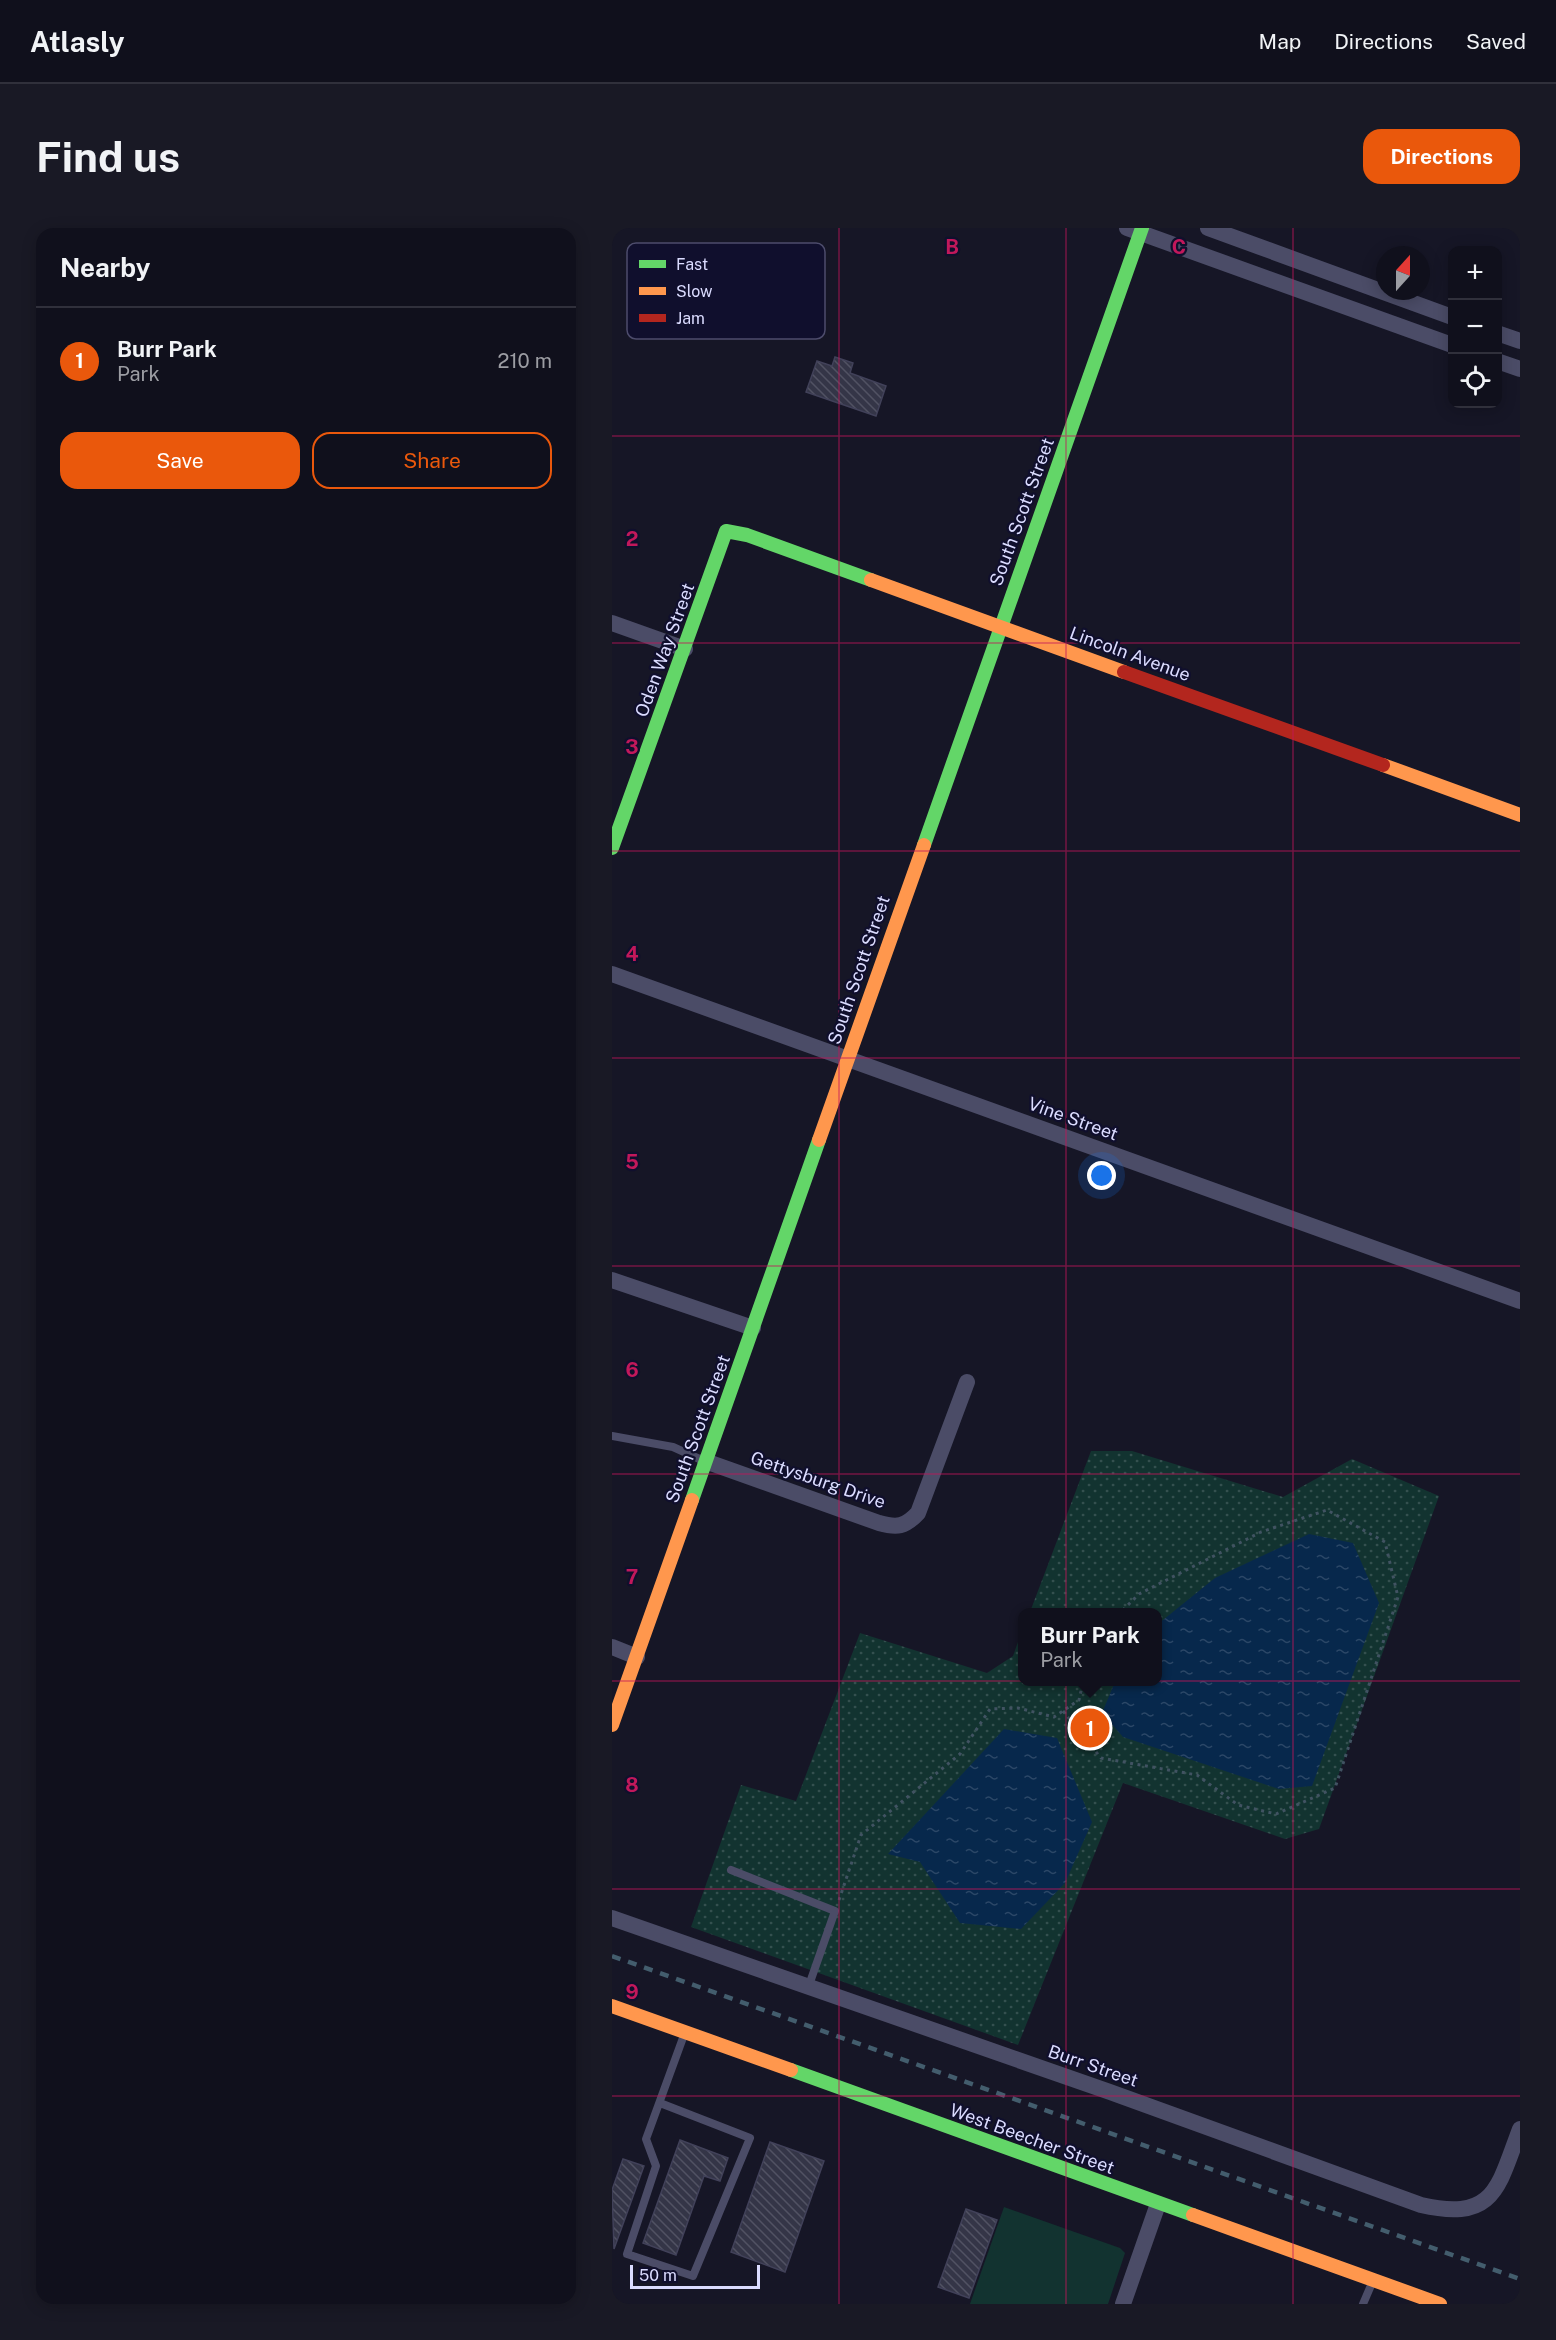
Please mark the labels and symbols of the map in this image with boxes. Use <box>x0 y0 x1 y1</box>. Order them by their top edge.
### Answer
text: B <box>945 235 959 259</box>
text: C <box>1172 235 1186 259</box>
legend <box>627 243 825 339</box>
north arrow <box>1376 246 1430 300</box>
text: Fast <box>676 255 708 274</box>
text: Slow <box>676 282 713 301</box>
text: Jam <box>676 309 705 328</box>
street label: South Scott Street <box>985 435 1058 589</box>
text: 2 <box>626 527 638 551</box>
street label: Oden Way Street <box>631 580 698 720</box>
street label: Lincoln Avenue <box>1067 622 1194 685</box>
text: 3 <box>625 735 639 759</box>
street label: South Scott Street <box>823 893 894 1047</box>
text: 4 <box>625 942 639 966</box>
street label: Vine Street <box>1025 1093 1121 1144</box>
text: 5 <box>625 1150 639 1174</box>
your location <box>1087 1161 1116 1190</box>
street label: South Scott Street <box>661 1352 734 1506</box>
text: 6 <box>625 1358 639 1382</box>
street label: Gettysburg Drive <box>748 1447 888 1512</box>
text: 7 <box>626 1565 638 1589</box>
pin: 1 <box>1070 1706 1110 1750</box>
text: 8 <box>625 1773 639 1797</box>
text: 9 <box>625 1980 639 2004</box>
street label: Burr Street <box>1045 2040 1141 2091</box>
street label: West Beecher Street <box>947 2099 1117 2178</box>
scale bar <box>630 2262 760 2290</box>

